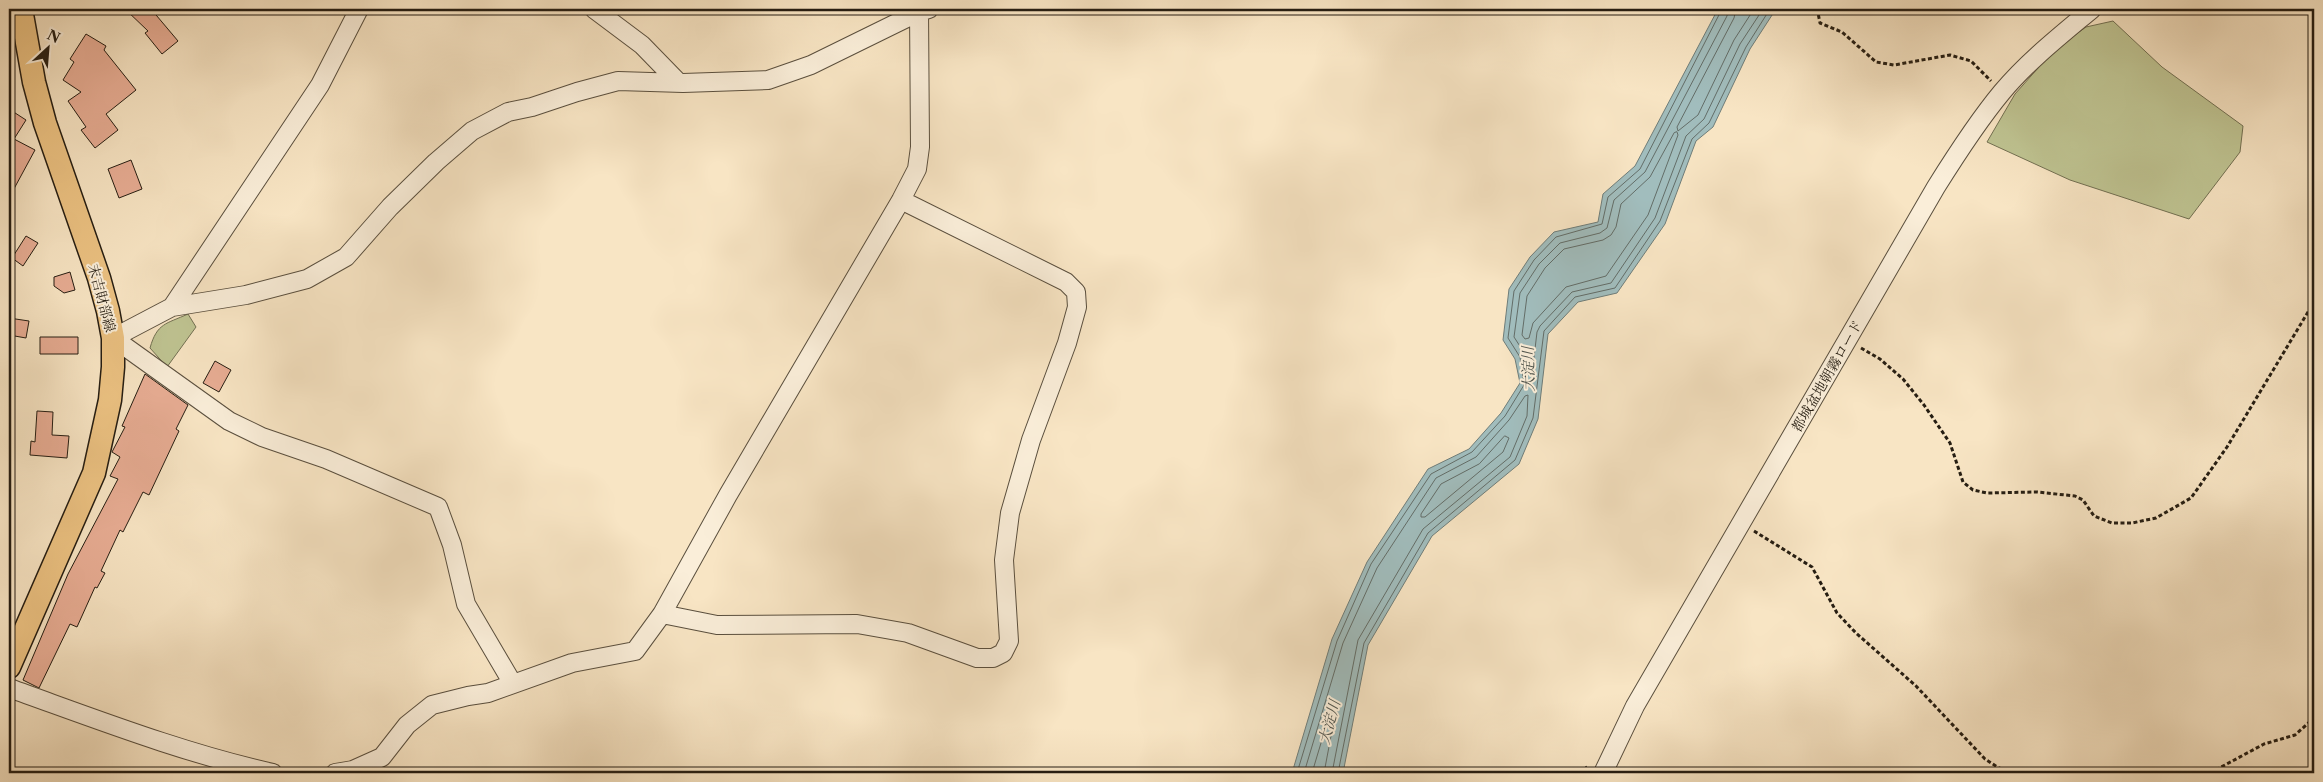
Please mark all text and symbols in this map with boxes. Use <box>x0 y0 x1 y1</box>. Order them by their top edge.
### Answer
north arrow <box>22 22 72 72</box>
text: N <box>44 26 63 47</box>
street label: 末吉財部線 <box>84 262 120 334</box>
street label: 都城盆地朝霧ロード <box>1788 317 1866 435</box>
water label: 大淀川 <box>1518 344 1538 392</box>
water label: 大淀川 <box>1314 696 1345 746</box>

